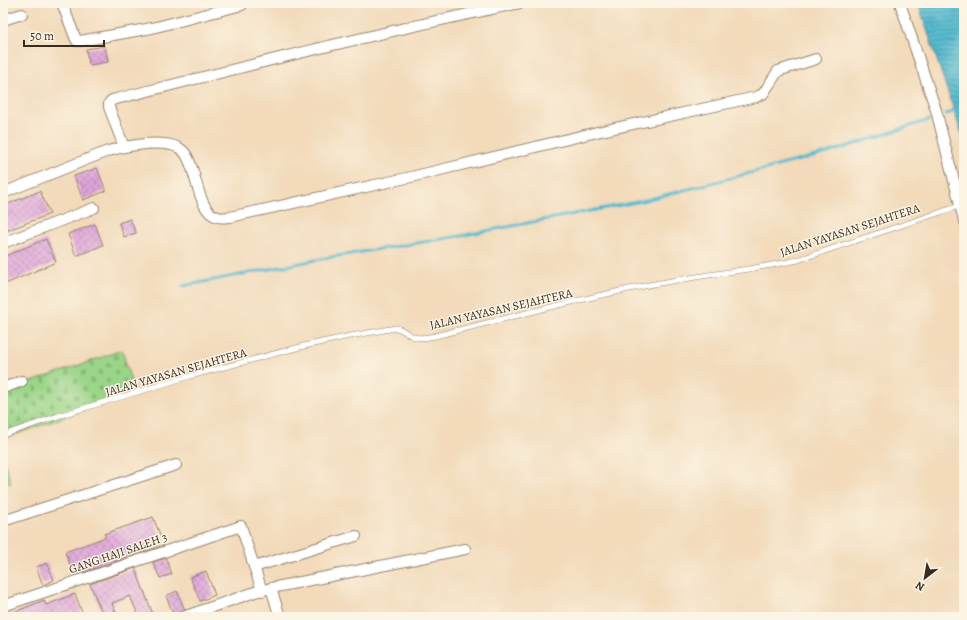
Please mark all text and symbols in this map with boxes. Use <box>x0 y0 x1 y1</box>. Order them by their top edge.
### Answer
scale bar <box>24 22 104 48</box>
text: 50 m <box>30 28 54 44</box>
street label: JALAN YAYASAN SEJAHTERA <box>778 200 923 260</box>
street label: JALAN YAYASAN SEJAHTERA <box>428 285 575 333</box>
street label: JALAN YAYASAN SEJAHTERA <box>104 344 249 400</box>
street label: GANG HAJI SALEH 3 <box>67 529 169 577</box>
north arrow <box>905 558 945 598</box>
text: N <box>913 578 927 595</box>

